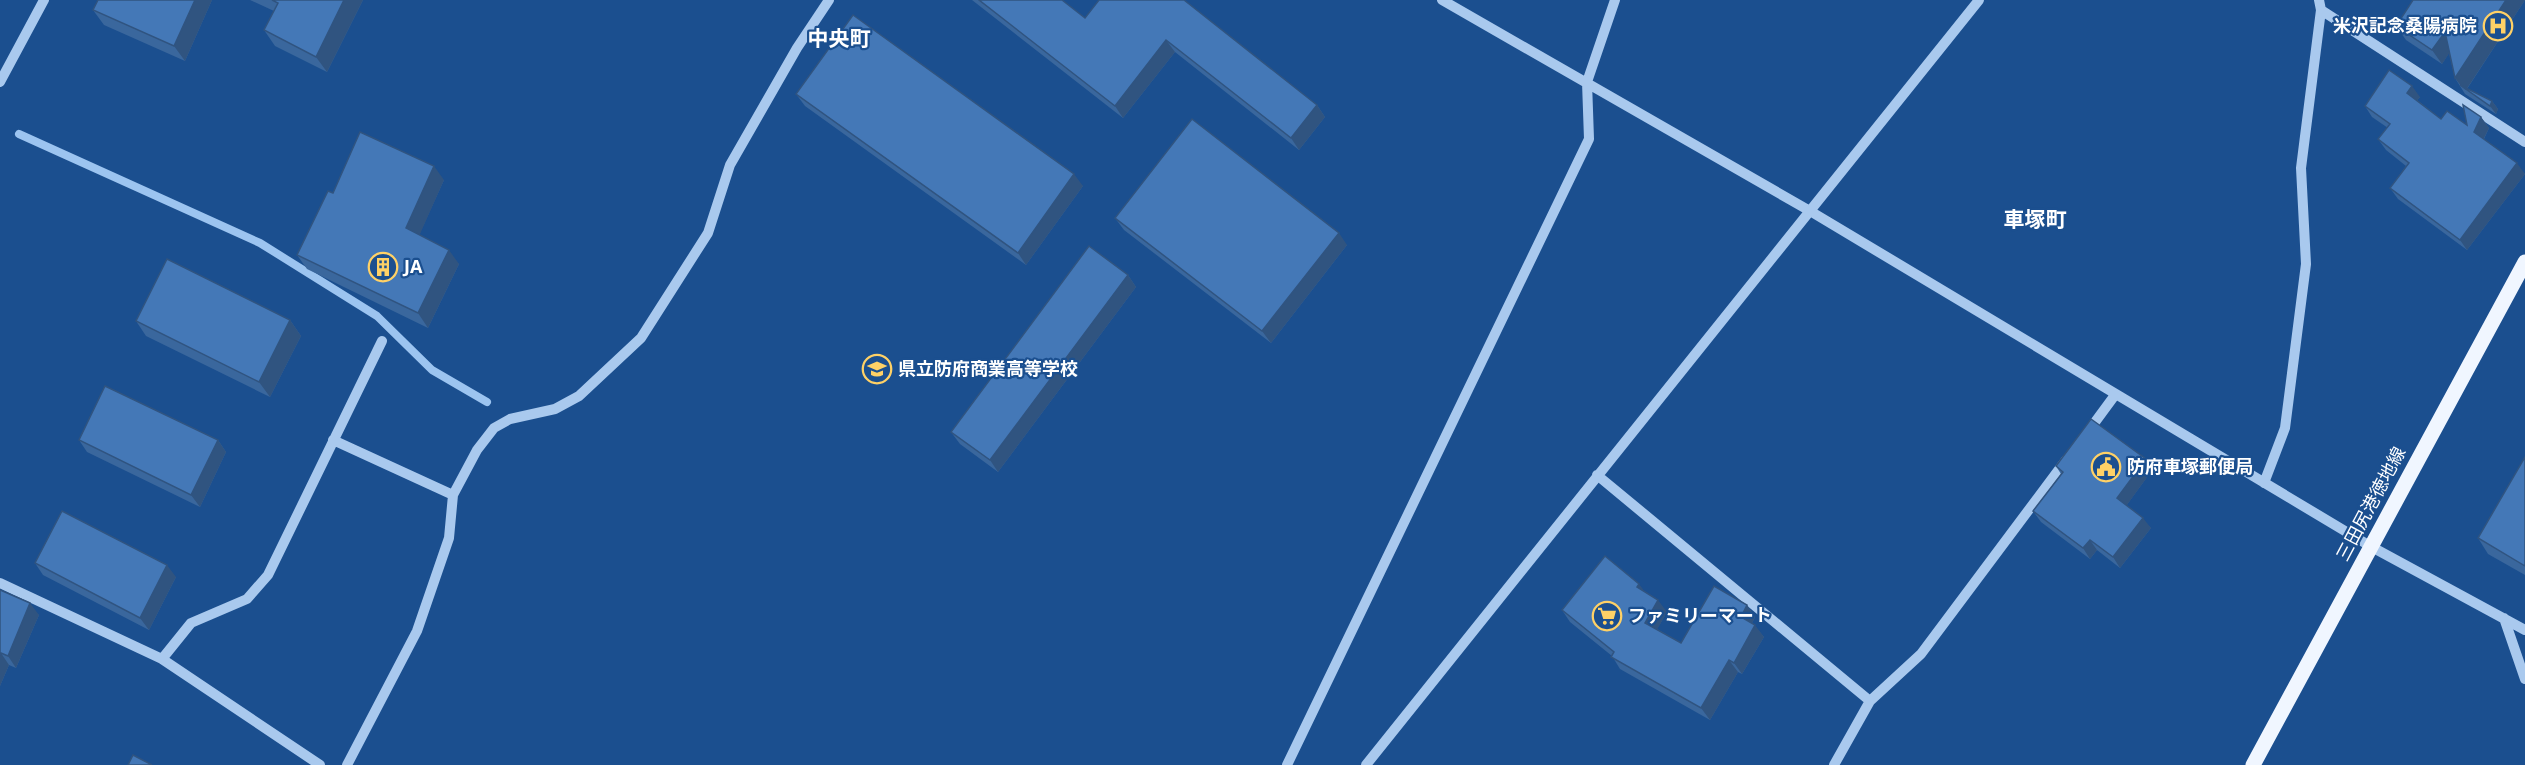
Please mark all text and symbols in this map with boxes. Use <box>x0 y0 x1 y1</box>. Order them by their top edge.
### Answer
hospital icon: 米沢記念桑陽病院 <box>2482 10 2514 42</box>
place label: 米沢記念桑陽病院 <box>2333 13 2477 37</box>
district label: 中央町 <box>808 24 871 52</box>
district label: 車塚町 <box>2004 205 2067 233</box>
building icon: JA <box>367 251 399 283</box>
place label: JA <box>402 254 423 278</box>
school or university icon: 県立防府商業高等学校 <box>861 353 893 385</box>
place label: 県立防府商業高等学校 <box>898 356 1078 380</box>
street label: 三田尻港徳地線 <box>2330 442 2410 565</box>
public building icon: 防府車塚郵便局 <box>2090 451 2122 483</box>
place label: 防府車塚郵便局 <box>2127 454 2253 478</box>
supermarket icon: ファミリーマート <box>1591 600 1623 632</box>
place label: ファミリーマート <box>1628 603 1772 627</box>

